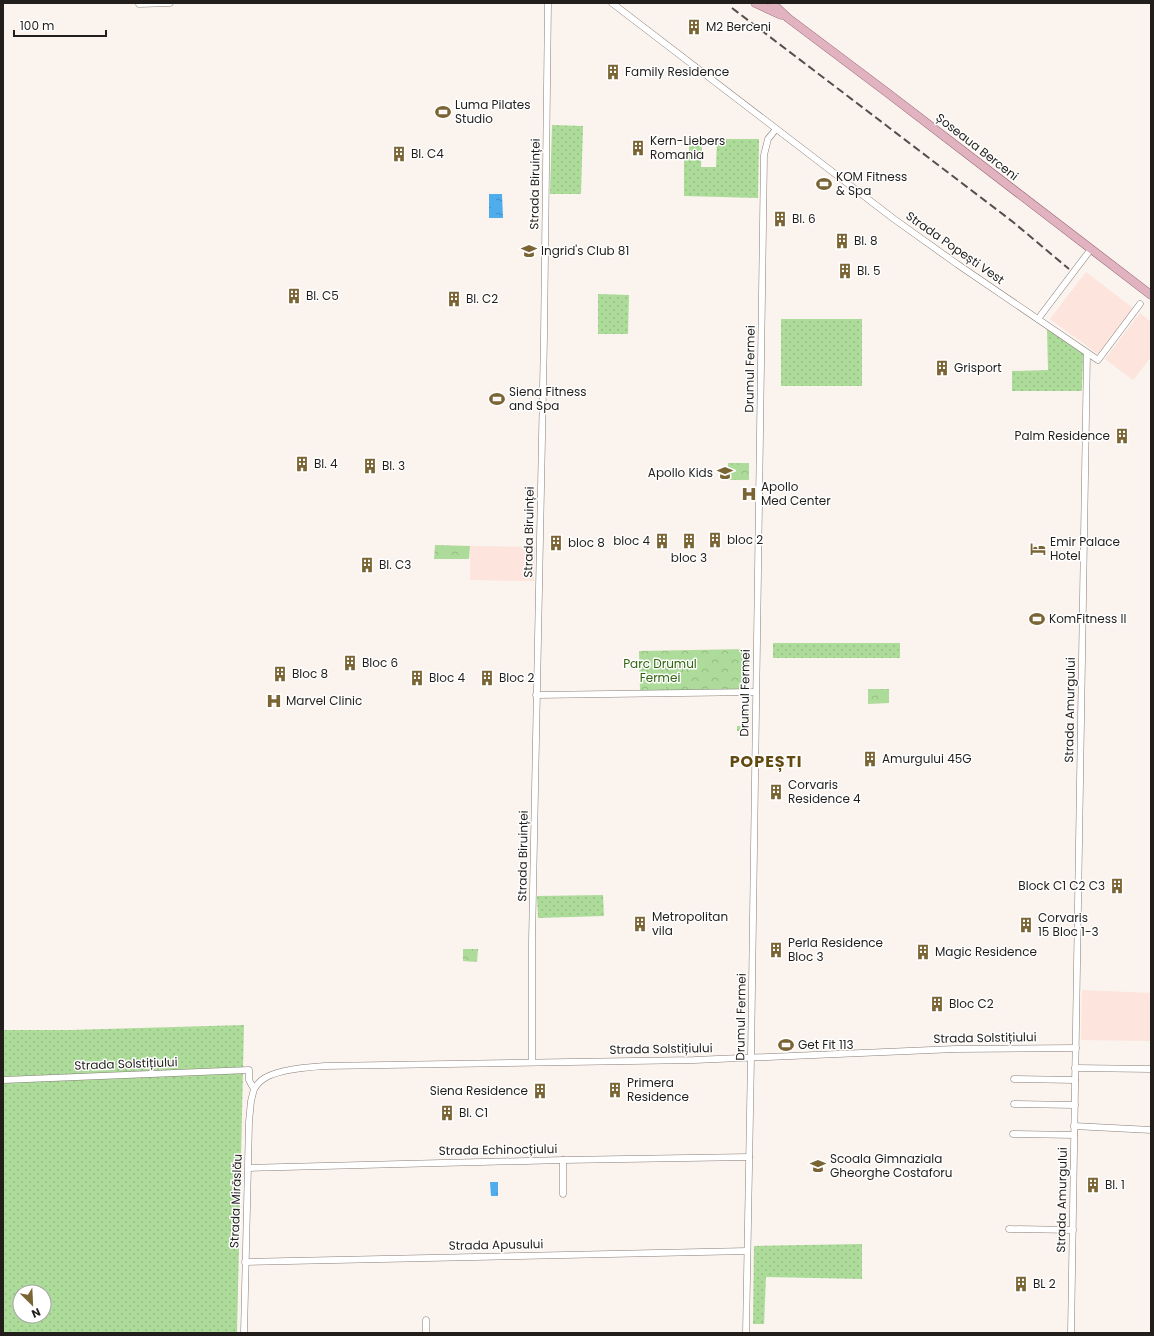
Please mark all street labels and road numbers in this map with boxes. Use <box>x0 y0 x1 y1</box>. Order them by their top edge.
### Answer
street label: Șoseaua Berceni <box>933 109 1022 184</box>
street label: Strada Biruinței <box>525 138 544 230</box>
street label: Strada Popești Vest <box>903 207 1008 288</box>
street label: Drumul Fermei <box>740 325 759 413</box>
street label: Strada Biruinței <box>519 486 538 578</box>
street label: Drumul Fermei <box>735 649 754 737</box>
street label: Strada Amurgului <box>1060 657 1079 763</box>
street label: Strada Biruinței <box>513 810 532 902</box>
street label: Drumul Fermei <box>731 973 750 1061</box>
street label: Strada Solstițiului <box>933 1028 1037 1047</box>
street label: Strada Solstițiului <box>609 1039 713 1058</box>
street label: Strada Solstițiului <box>74 1053 178 1074</box>
street label: Strada Echinocțiului <box>438 1140 558 1159</box>
street label: Strada Amurgului <box>1052 1147 1071 1253</box>
street label: Strada Mirăslău <box>225 1154 246 1248</box>
street label: Strada Apusului <box>448 1235 544 1254</box>

